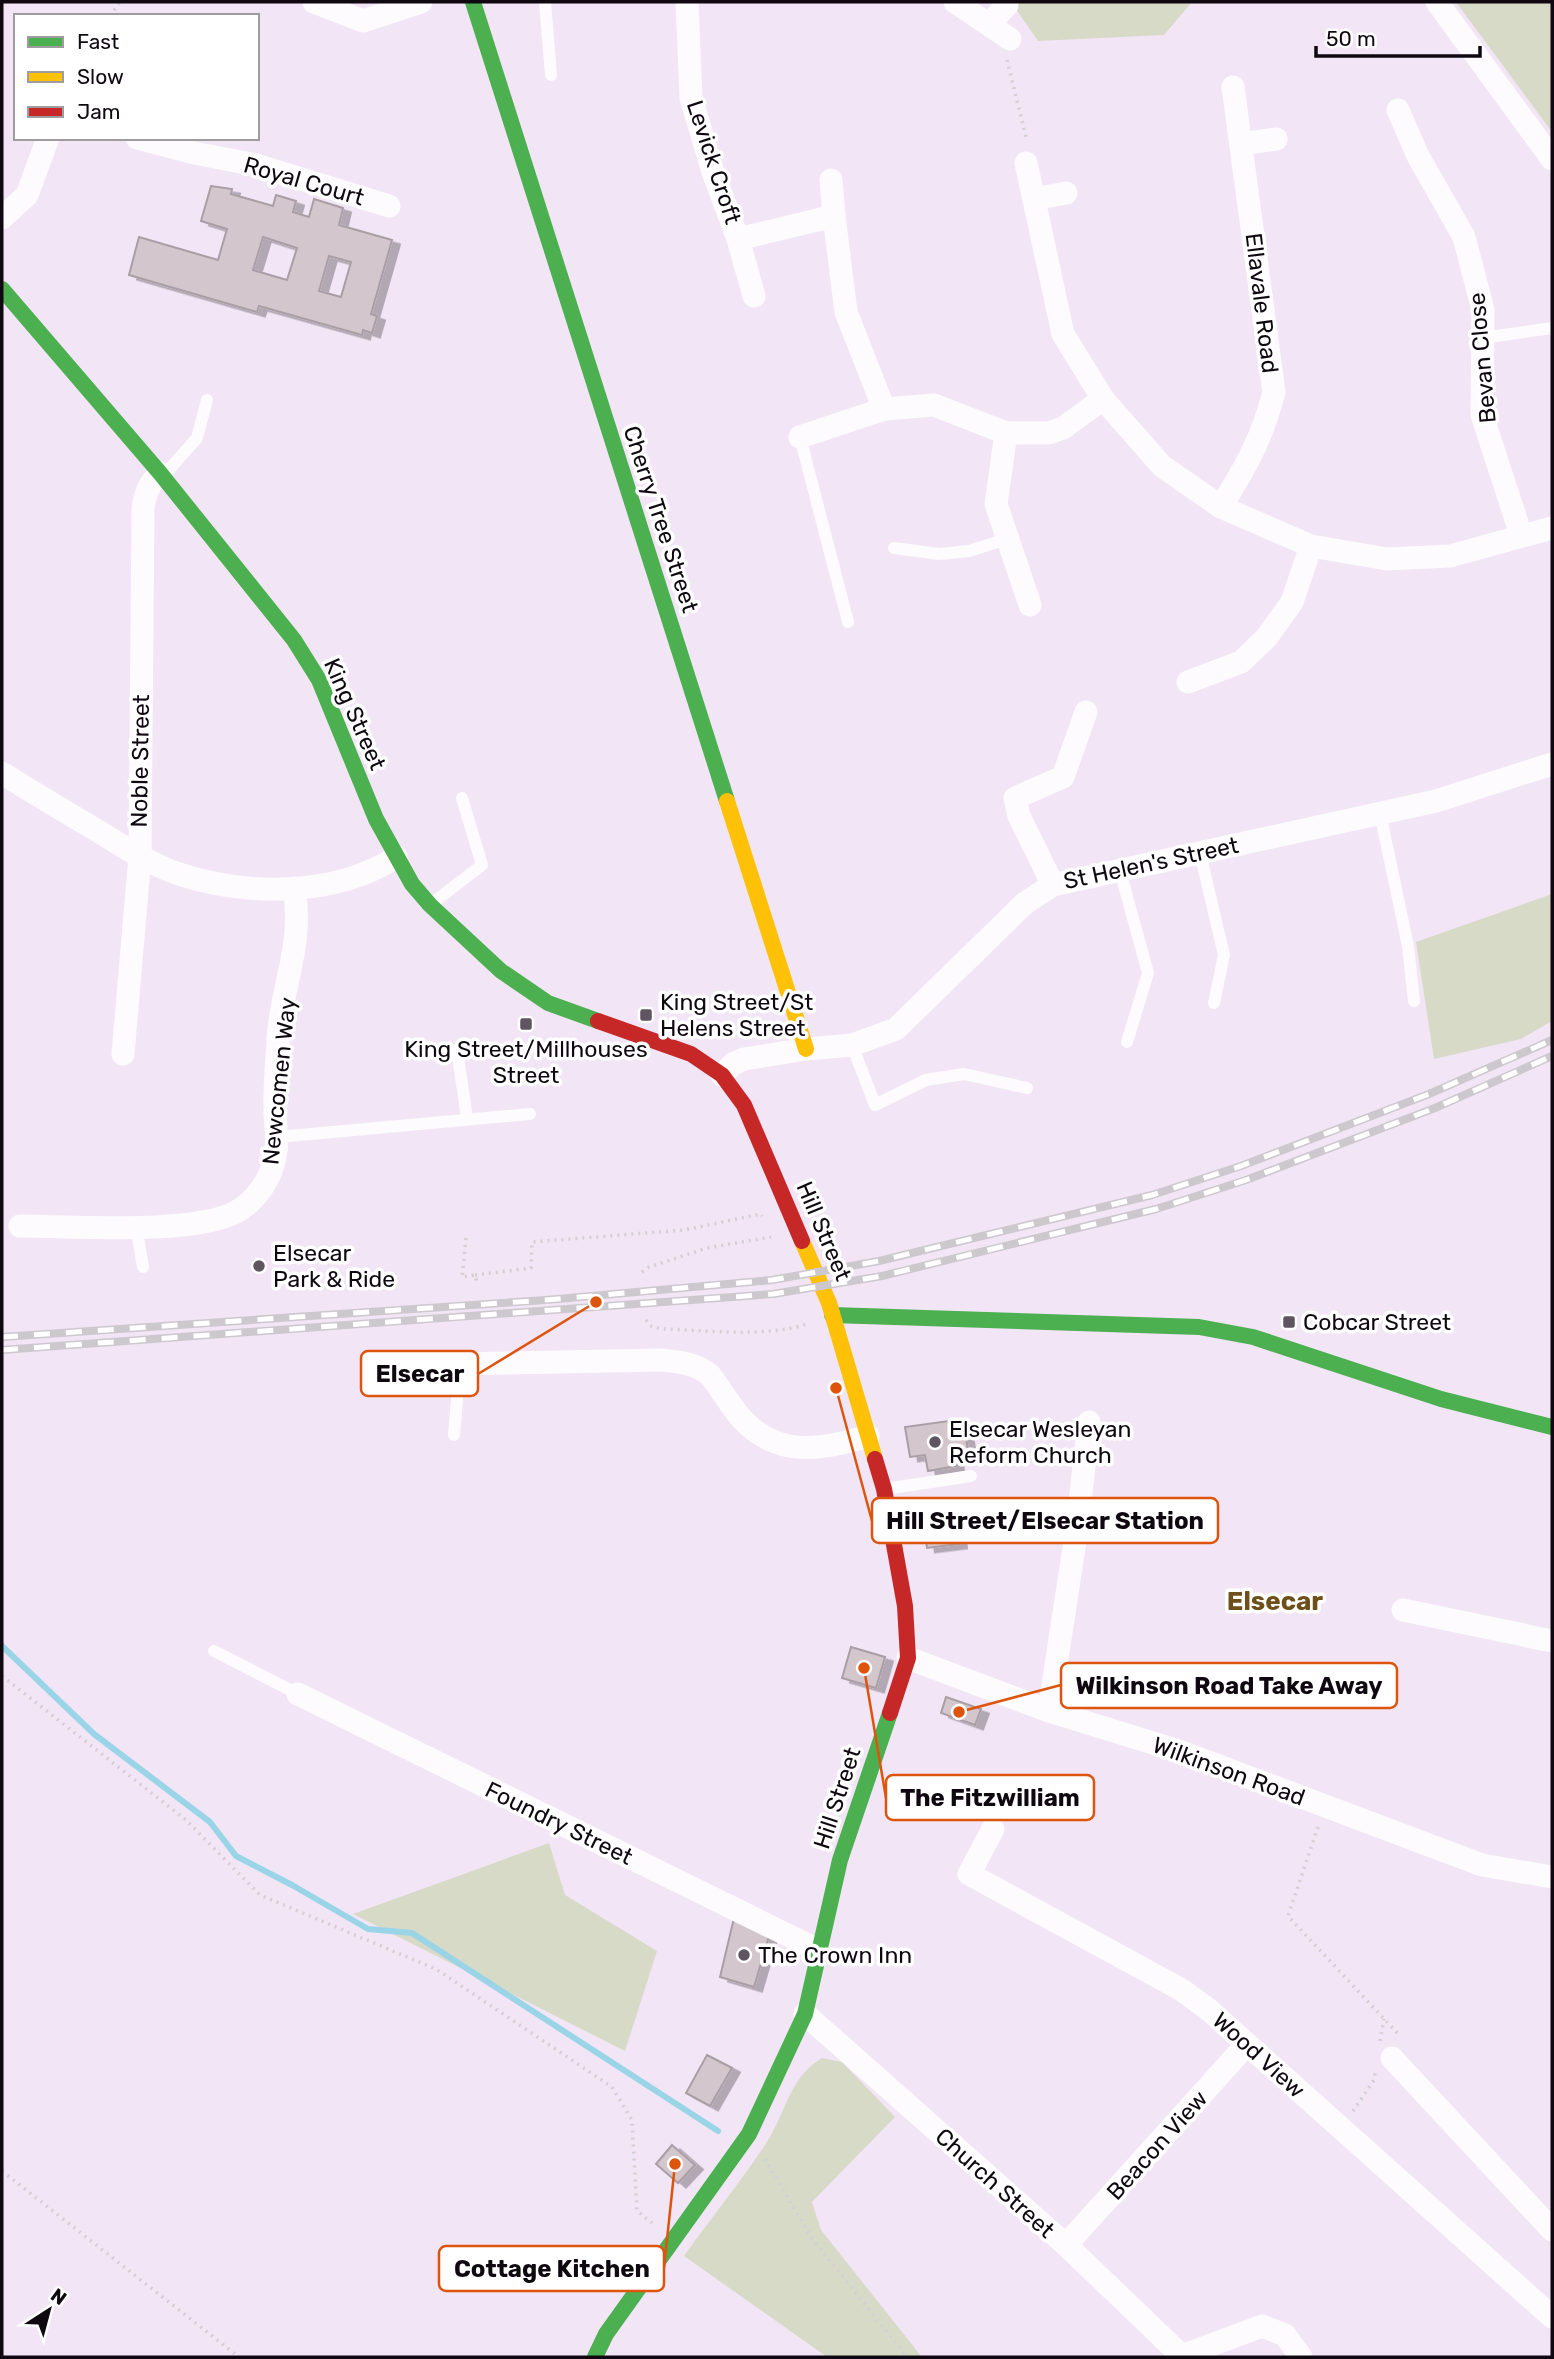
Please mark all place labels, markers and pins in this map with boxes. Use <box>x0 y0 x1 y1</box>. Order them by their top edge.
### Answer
place label: King Street/St Helens Street <box>660 988 813 1042</box>
marker: King Street/St Helens Street <box>638 1007 654 1023</box>
marker: King Street/Millhouses Street <box>518 1016 534 1032</box>
place label: King Street/Millhouses Street <box>404 1035 648 1089</box>
place label: Elsecar Park & Ride <box>273 1239 395 1293</box>
marker: Elsecar Park & Ride <box>251 1258 267 1274</box>
place label: Cobcar Street <box>1303 1308 1451 1336</box>
marker: Cobcar Street <box>1281 1314 1297 1330</box>
callout: Elsecar <box>361 1351 478 1396</box>
place label: Elsecar Wesleyan Reform Church <box>949 1415 1131 1469</box>
marker: Elsecar Wesleyan Reform Church <box>927 1434 943 1450</box>
callout: Hill Street/Elsecar Station <box>872 1498 1218 1543</box>
callout: Wilkinson Road Take Away <box>1061 1663 1397 1708</box>
callout: The Fitzwilliam <box>886 1775 1094 1820</box>
place label: The Crown Inn <box>758 1941 912 1969</box>
marker: The Crown Inn <box>736 1947 752 1963</box>
callout: Cottage Kitchen <box>439 2246 664 2291</box>

